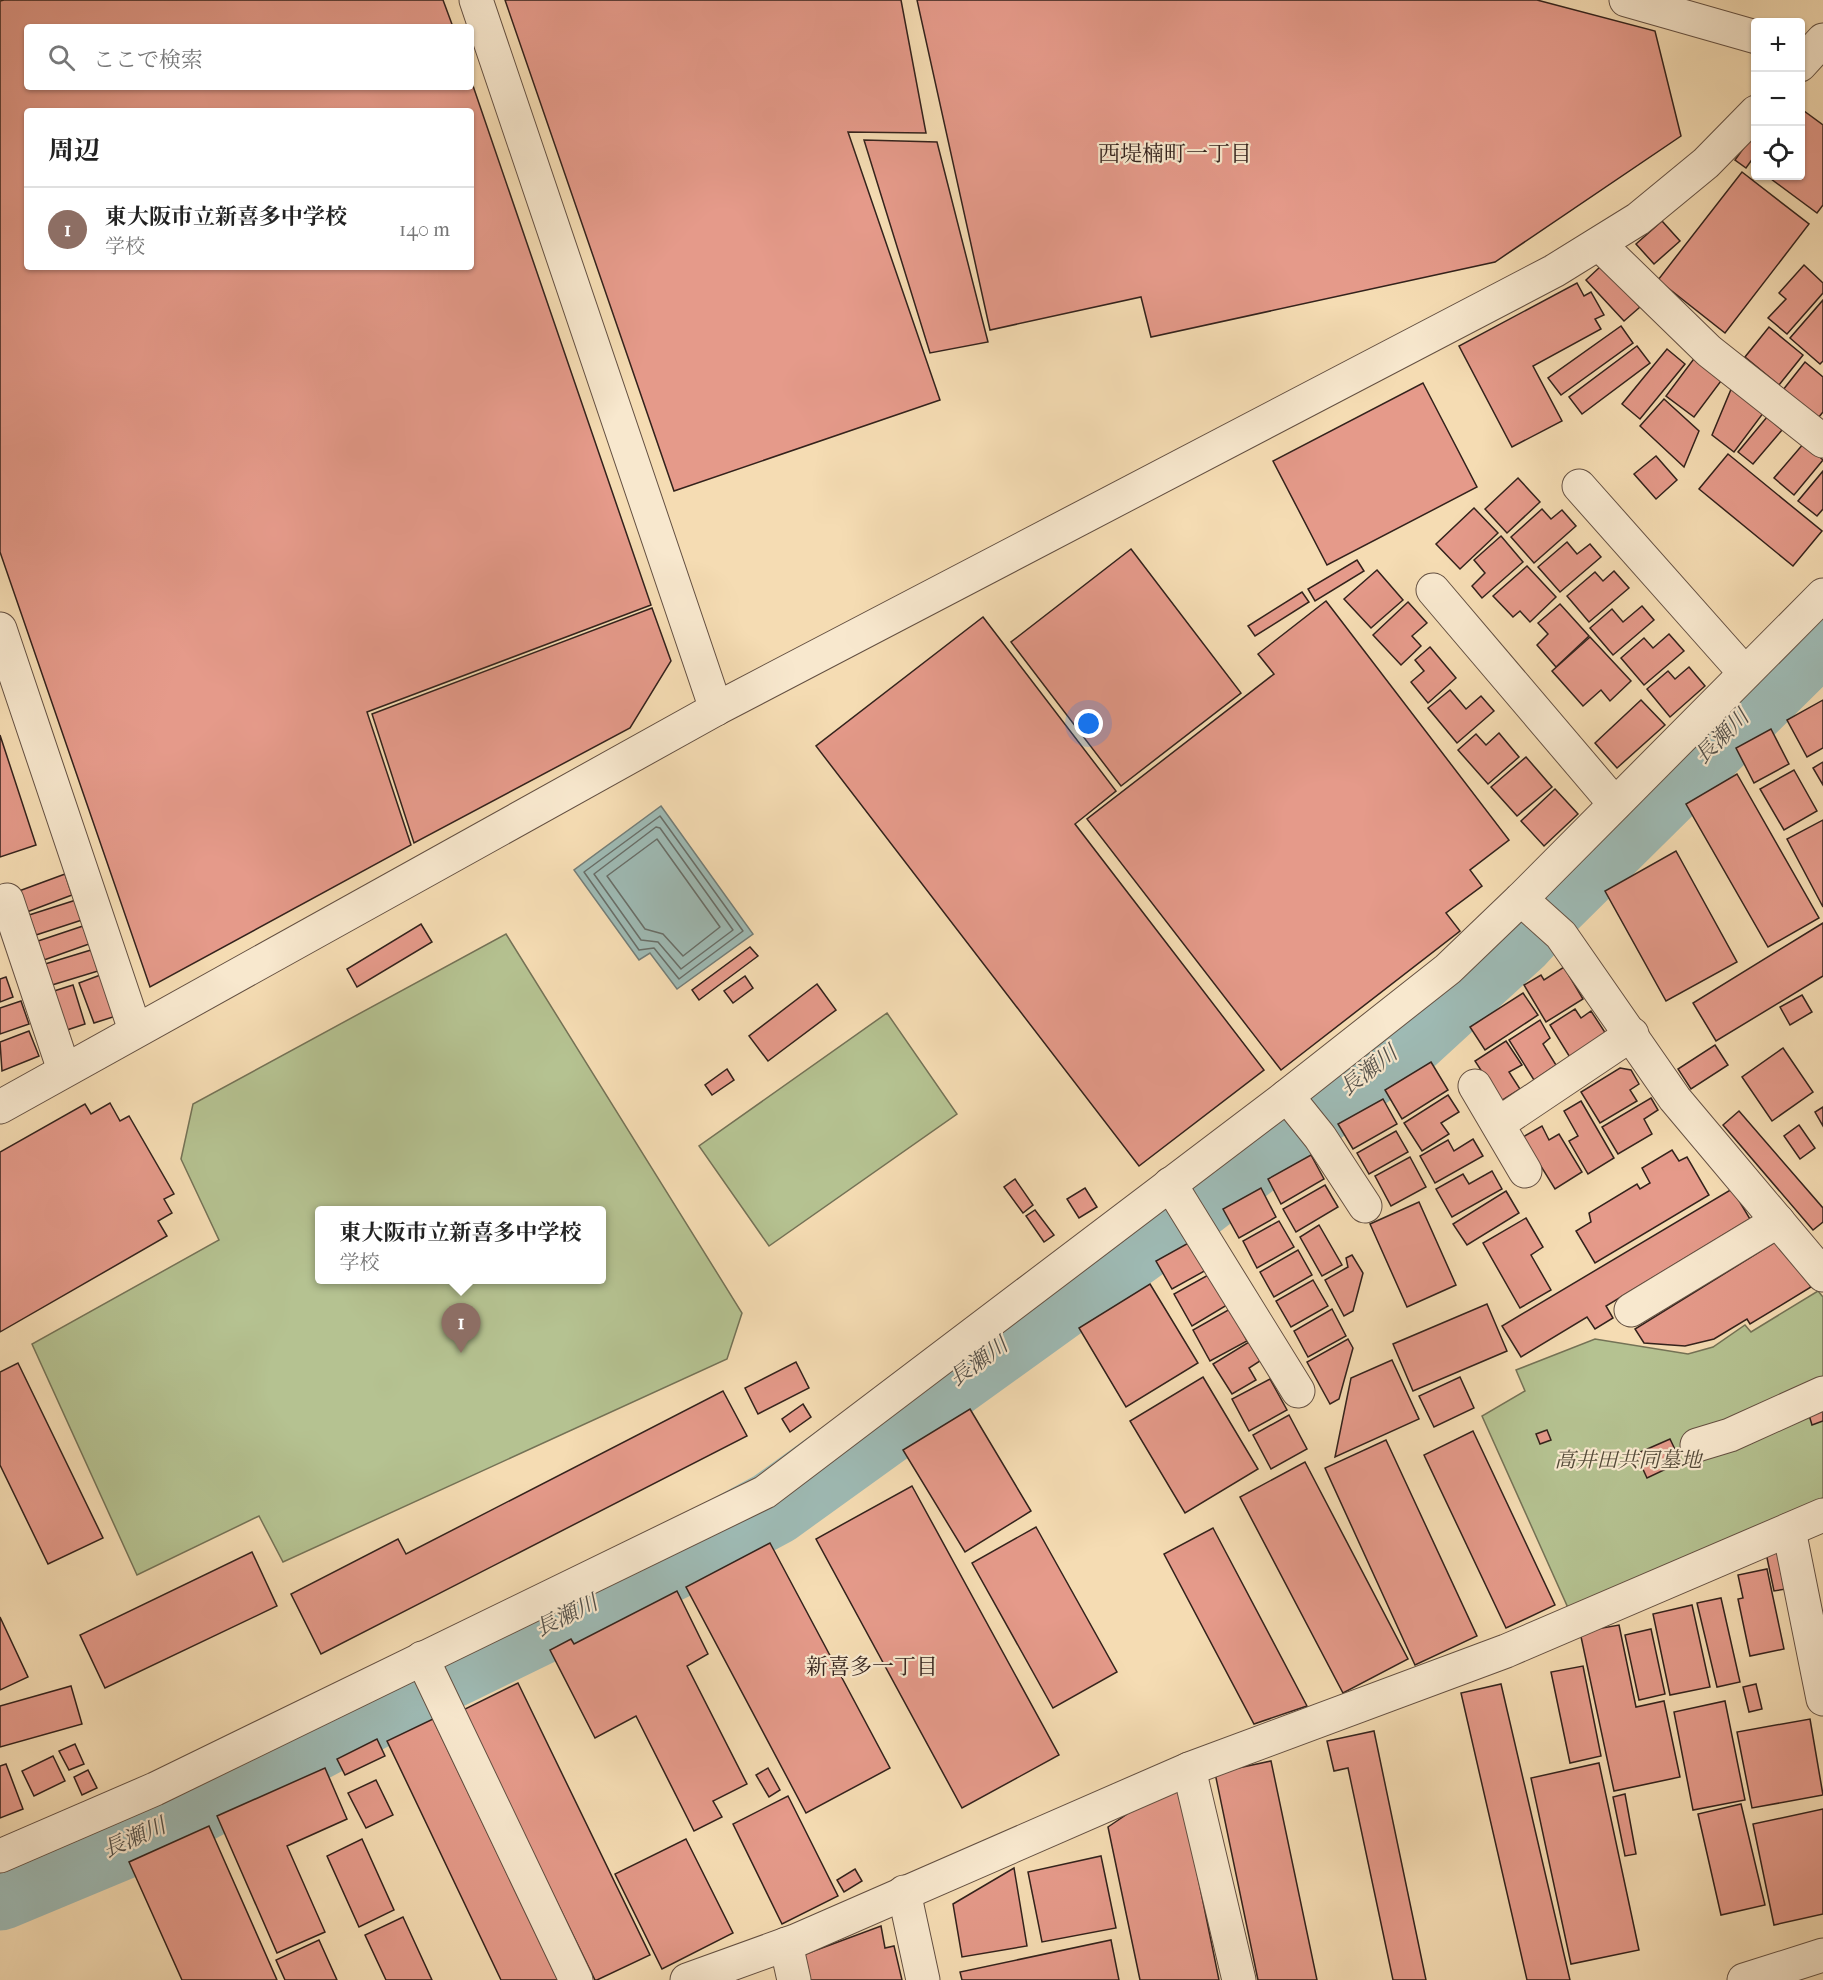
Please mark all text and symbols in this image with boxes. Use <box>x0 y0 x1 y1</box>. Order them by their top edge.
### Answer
map controls <box>1751 18 1805 180</box>
button: + <box>1751 18 1805 72</box>
search box <box>24 24 474 90</box>
icon: search <box>45 41 78 74</box>
text: ここで検索 <box>93 47 203 73</box>
button: − <box>1751 72 1805 126</box>
button: locate <box>1751 126 1805 180</box>
text: 周辺 <box>48 135 100 166</box>
district label: 西堤楠町一丁目 <box>1098 141 1252 167</box>
text: 東大阪市立新喜多中学校 <box>105 204 347 230</box>
text: 1 <box>64 218 71 241</box>
text: 140 m <box>399 218 450 241</box>
text: 学校 <box>105 235 145 258</box>
water label: 長瀬川 <box>1689 703 1756 769</box>
your location <box>1074 709 1103 738</box>
water label: 長瀬川 <box>1335 1039 1404 1101</box>
popup <box>315 1206 606 1284</box>
text: 東大阪市立新喜多中学校 <box>339 1220 582 1246</box>
text: 学校 <box>339 1251 379 1274</box>
pin: 1 <box>442 1304 480 1353</box>
water label: 長瀬川 <box>944 1331 1015 1392</box>
park label: 高井田共同墓地 <box>1555 1448 1703 1472</box>
water label: 長瀬川 <box>531 1589 604 1642</box>
district label: 新喜多一丁目 <box>806 1654 938 1680</box>
water label: 長瀬川 <box>99 1812 172 1863</box>

